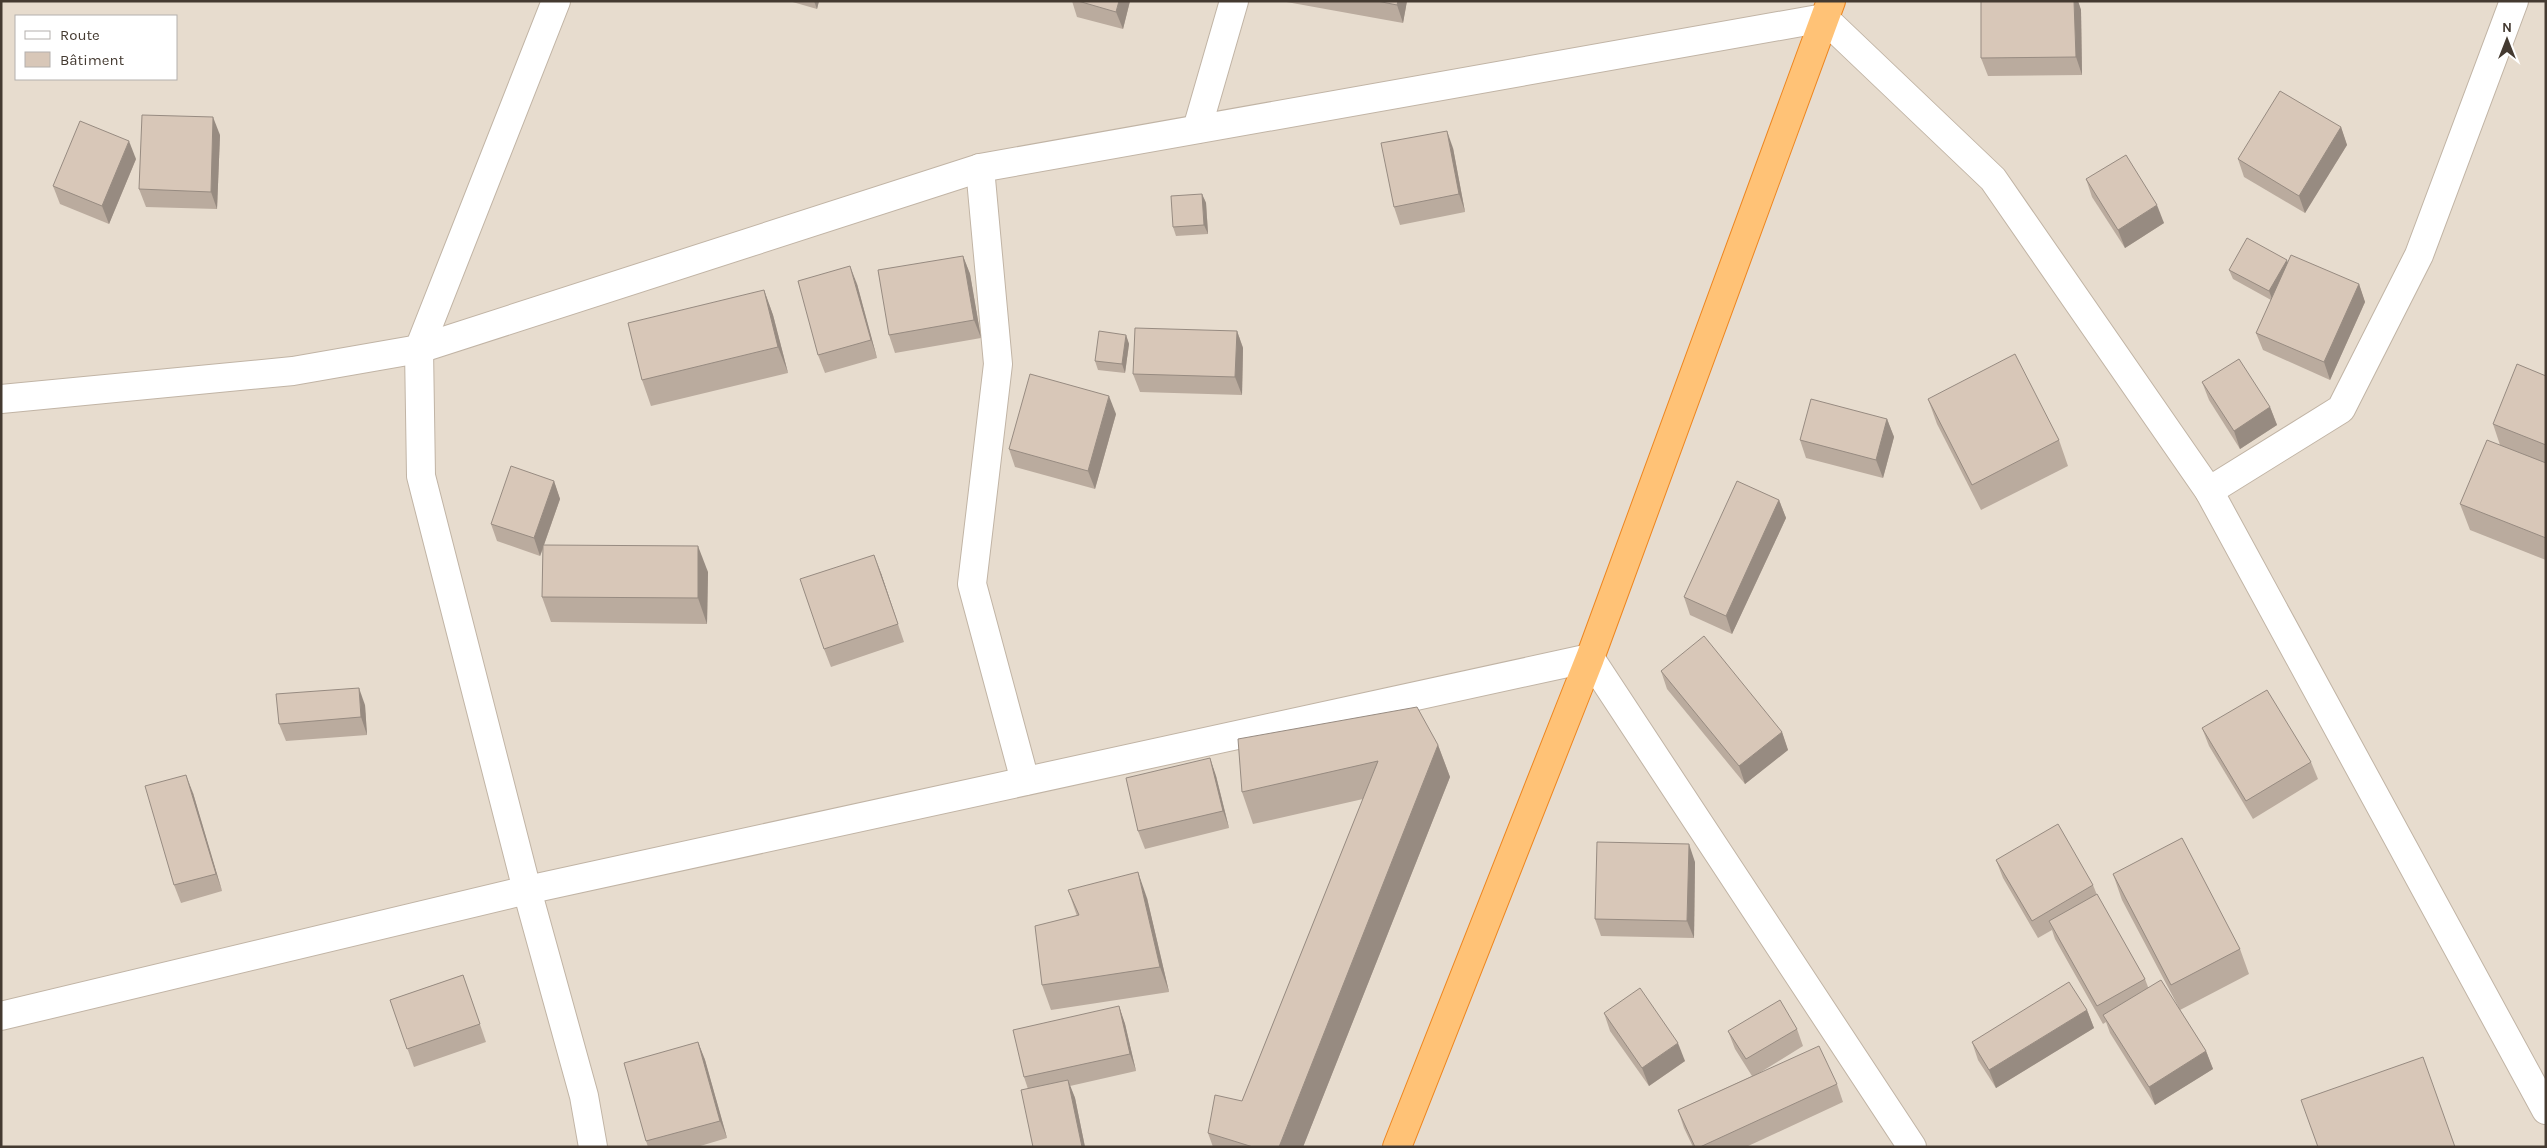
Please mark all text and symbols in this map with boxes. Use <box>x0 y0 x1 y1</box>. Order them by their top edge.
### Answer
legend <box>15 15 178 80</box>
north arrow <box>2482 15 2532 65</box>
text: N <box>2502 19 2512 36</box>
text: Route <box>60 26 100 44</box>
text: Bâtiment <box>60 51 124 69</box>

